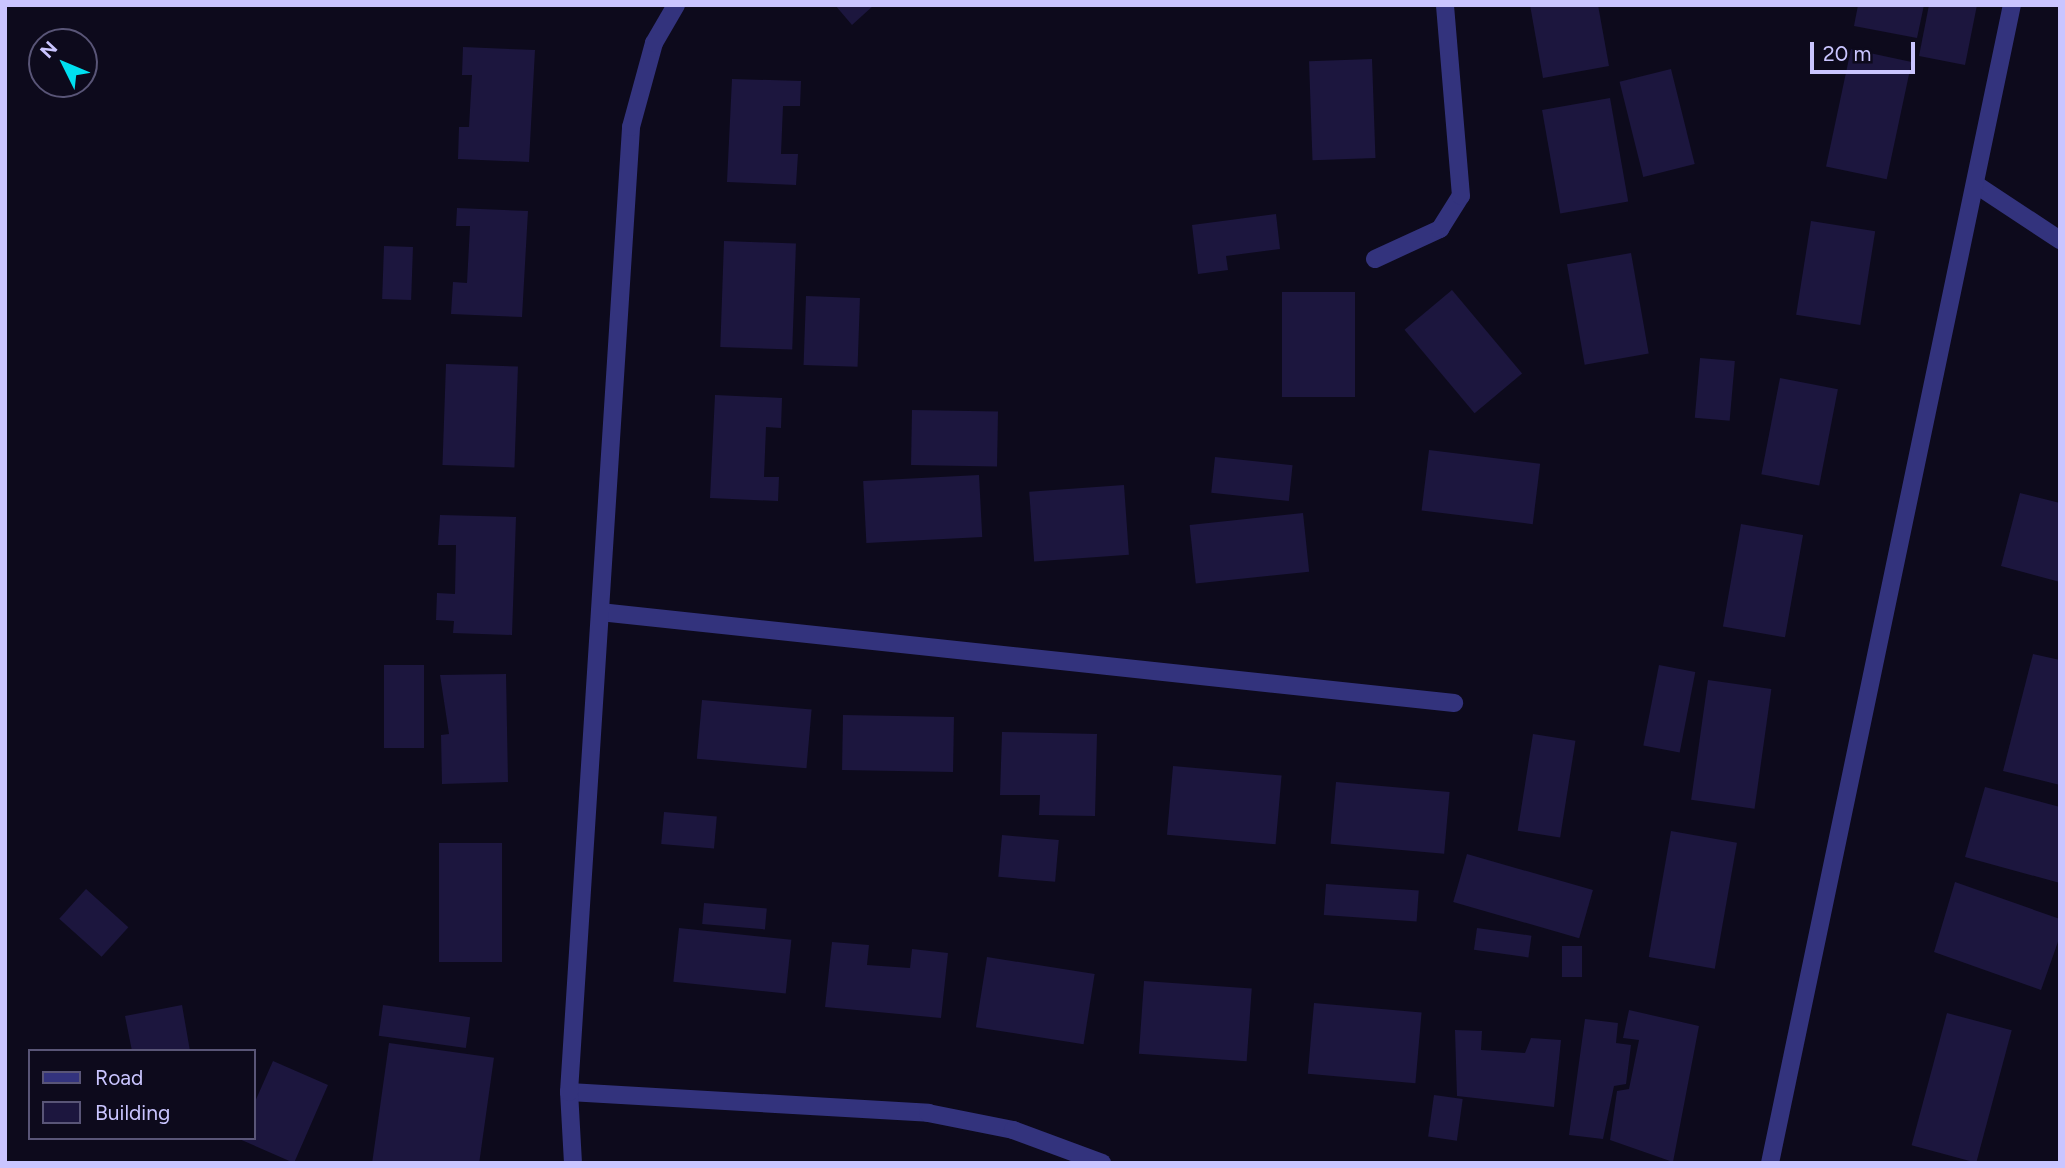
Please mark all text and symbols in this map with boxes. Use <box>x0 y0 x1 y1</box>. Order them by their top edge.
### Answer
north arrow <box>28 28 98 98</box>
scale bar <box>1813 28 1918 72</box>
text: N <box>35 36 62 63</box>
text: 20 m <box>1823 41 1871 66</box>
legend <box>28 1049 256 1140</box>
text: Road <box>95 1065 143 1090</box>
text: Building <box>95 1100 170 1125</box>

